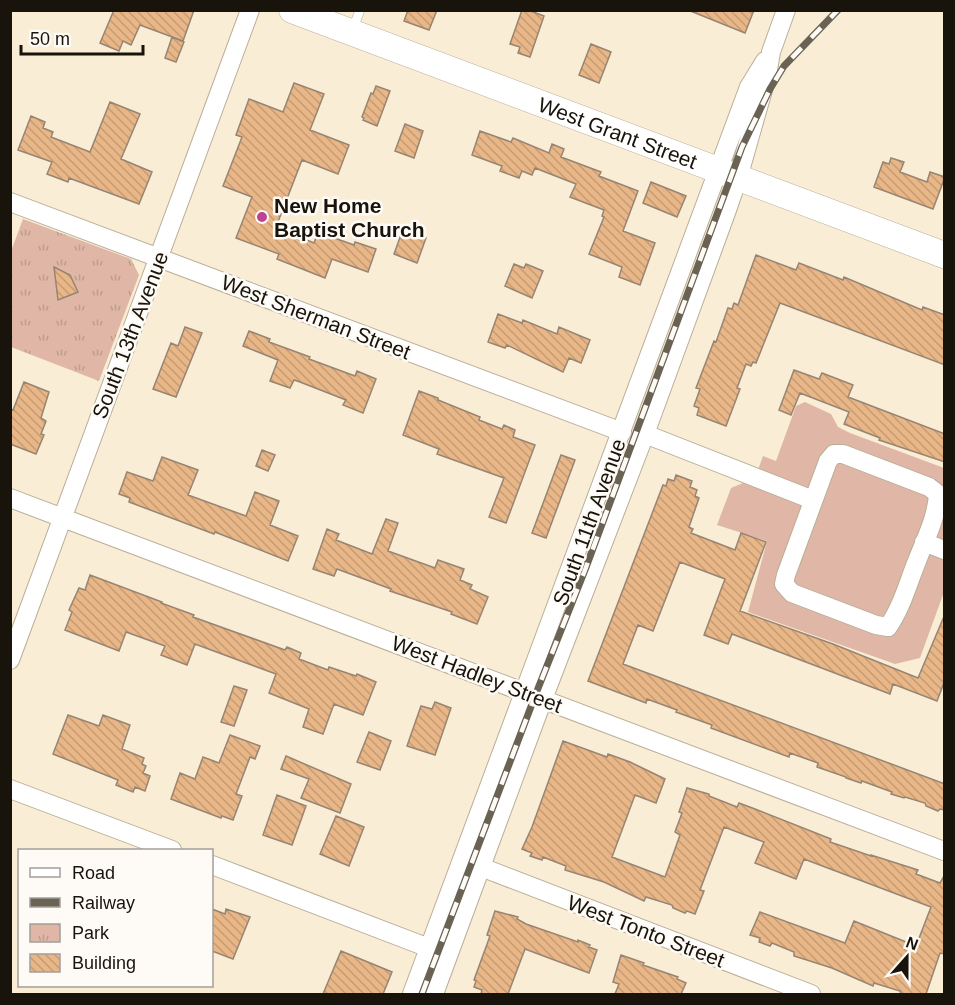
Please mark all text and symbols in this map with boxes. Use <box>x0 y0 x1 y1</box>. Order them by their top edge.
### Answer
scale bar <box>21 18 142 56</box>
text: 50 m <box>30 29 70 49</box>
street label: West Grant Street <box>535 92 700 173</box>
place label: New Home Baptist Church <box>274 194 425 241</box>
marker: New Home Baptist Church <box>255 210 269 224</box>
street label: South 13th Avenue <box>88 248 172 422</box>
street label: West Sherman Street <box>218 270 414 364</box>
street label: South 11th Avenue <box>548 436 630 608</box>
street label: West Hadley Street <box>389 631 566 717</box>
legend <box>18 849 213 987</box>
text: Road <box>72 863 115 883</box>
street label: West Tonto Street <box>564 890 728 972</box>
text: Railway <box>72 893 135 913</box>
text: Park <box>72 923 110 943</box>
north arrow <box>877 927 937 987</box>
text: N <box>904 933 921 953</box>
text: Building <box>72 953 136 973</box>

